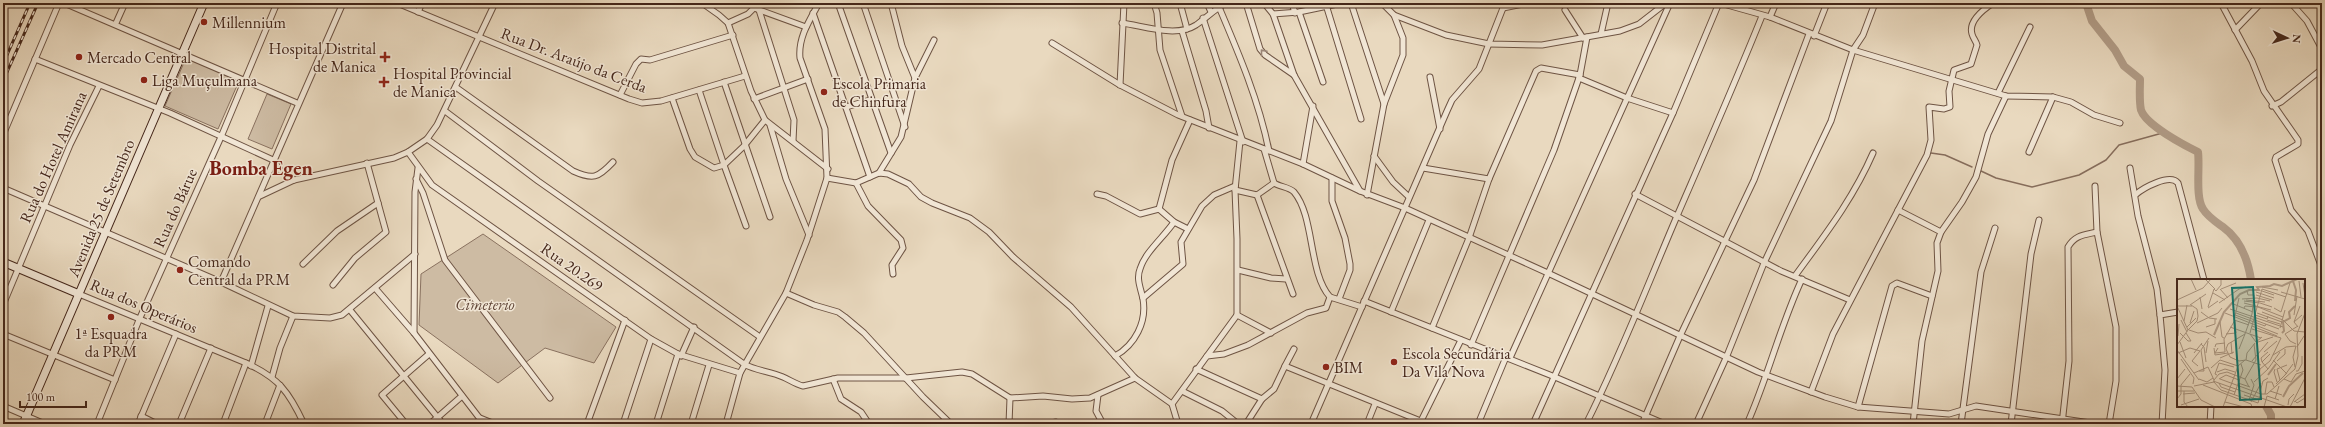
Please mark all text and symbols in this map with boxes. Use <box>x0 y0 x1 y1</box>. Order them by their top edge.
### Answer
place label: Millennium <box>212 12 287 33</box>
marker: Millennium <box>199 17 209 27</box>
north arrow <box>2267 18 2307 58</box>
street label: Rua Dr. Araújo da Cerda <box>498 22 651 98</box>
text: N <box>2290 34 2304 44</box>
place label: Hospital Distrital de Manica <box>269 38 377 77</box>
place label: Mercado Central <box>87 47 191 68</box>
one-way arrow <box>1261 49 1268 56</box>
marker: Hospital Distrital de Manica <box>379 51 391 63</box>
marker: Mercado Central <box>74 52 84 62</box>
place label: Hospital Provincial de Manica <box>393 63 512 102</box>
place label: Liga Muçulmana <box>152 70 258 91</box>
place label: Escola Primaria de Chinfura <box>832 73 927 112</box>
marker: Liga Muçulmana <box>139 75 149 85</box>
marker: Hospital Provincial de Manica <box>378 76 390 88</box>
street label: Rua do Hotel Amirana <box>15 87 92 226</box>
marker: Escola Primaria de Chinfura <box>819 87 829 97</box>
street label: Avenida 25 de Setembro <box>62 136 140 281</box>
district label: Bomba Egen <box>209 155 313 181</box>
street label: Rua do Bárue <box>148 165 202 251</box>
street label: Rua 20.269 <box>537 238 608 296</box>
place label: Comando Central da PRM <box>188 251 290 290</box>
marker: Comando Central da PRM <box>175 265 185 275</box>
street label: Rua dos Operários <box>87 274 201 338</box>
inset map <box>2177 279 2305 407</box>
park label: Cimeterio <box>455 294 515 315</box>
marker: 1ª Esquadra da PRM <box>106 312 116 322</box>
place label: 1ª Esquadra da PRM <box>74 323 148 362</box>
place label: Escola Secundária Da Vila Nova <box>1402 343 1511 382</box>
place label: BIM <box>1334 357 1363 378</box>
marker: Escola Secundária Da Vila Nova <box>1389 357 1399 367</box>
marker: BIM <box>1321 362 1331 372</box>
scale bar <box>20 383 86 409</box>
text: 100 m <box>26 389 56 405</box>

